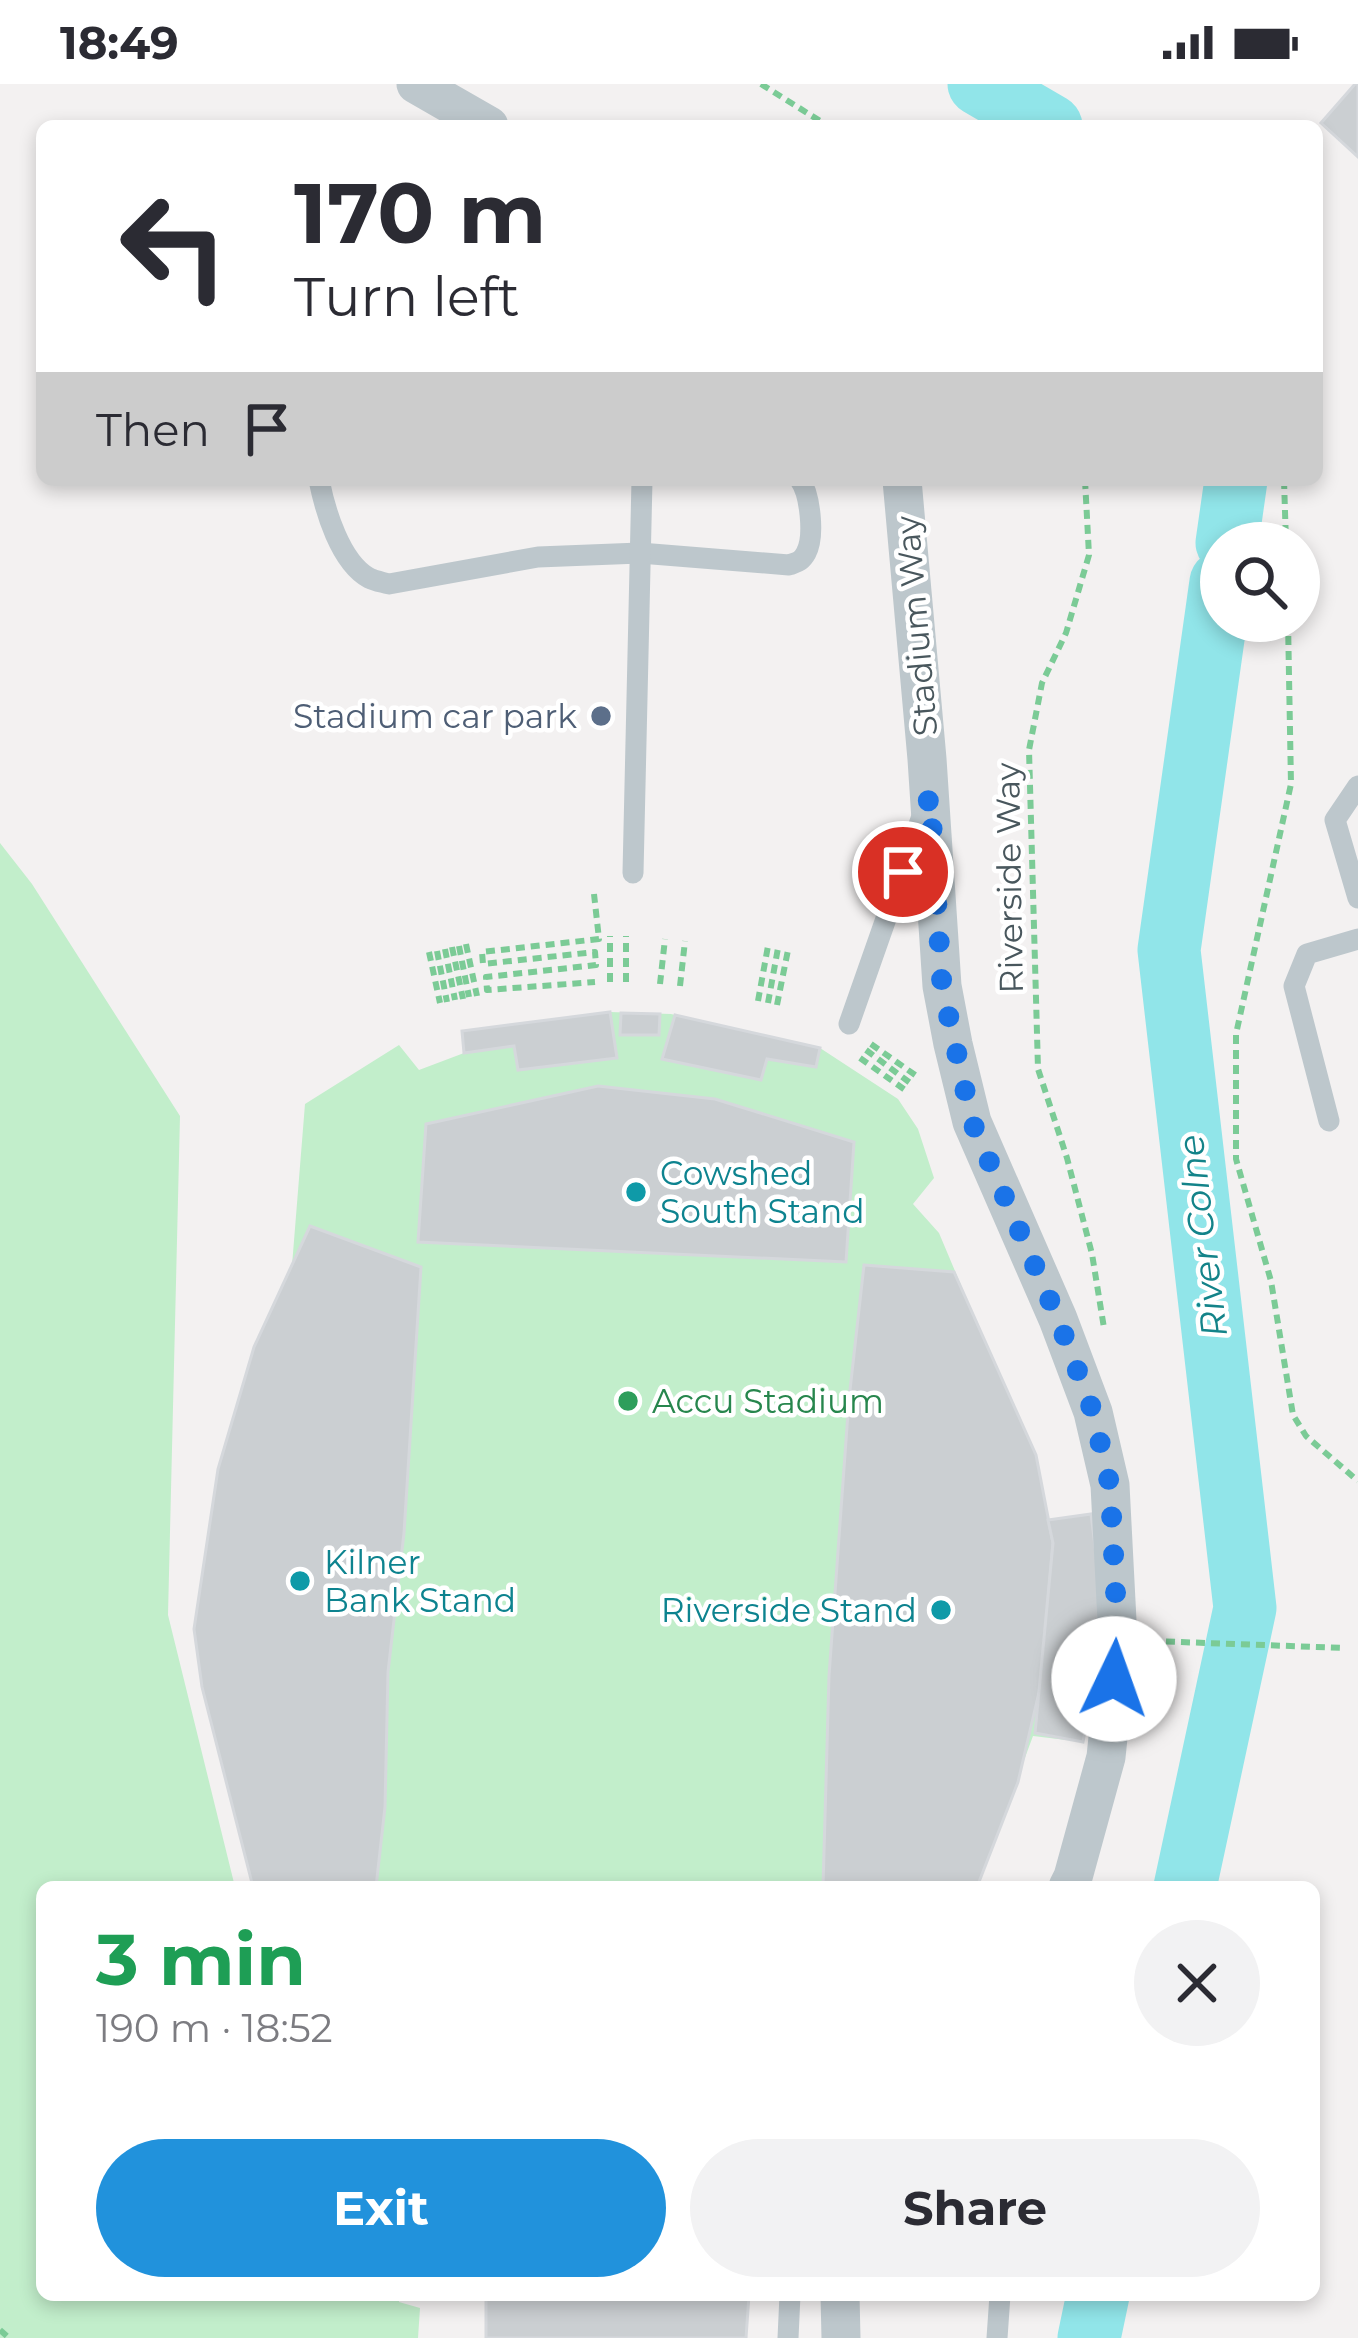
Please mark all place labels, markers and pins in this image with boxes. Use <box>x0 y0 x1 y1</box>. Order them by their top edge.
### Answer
place label: Stadium car park <box>293 696 577 736</box>
marker: Stadium car park <box>588 703 614 729</box>
pin <box>852 821 954 923</box>
place label: Cowshed South Stand <box>660 1153 865 1231</box>
marker: Cowshed South Stand <box>623 1179 649 1205</box>
place label: Accu Stadium <box>652 1381 884 1421</box>
marker: Accu Stadium <box>615 1388 641 1414</box>
place label: Kilner Bank Stand <box>324 1542 516 1620</box>
marker: Kilner Bank Stand <box>287 1568 313 1594</box>
place label: Riverside Stand <box>661 1590 917 1630</box>
marker: Riverside Stand <box>928 1597 954 1623</box>

